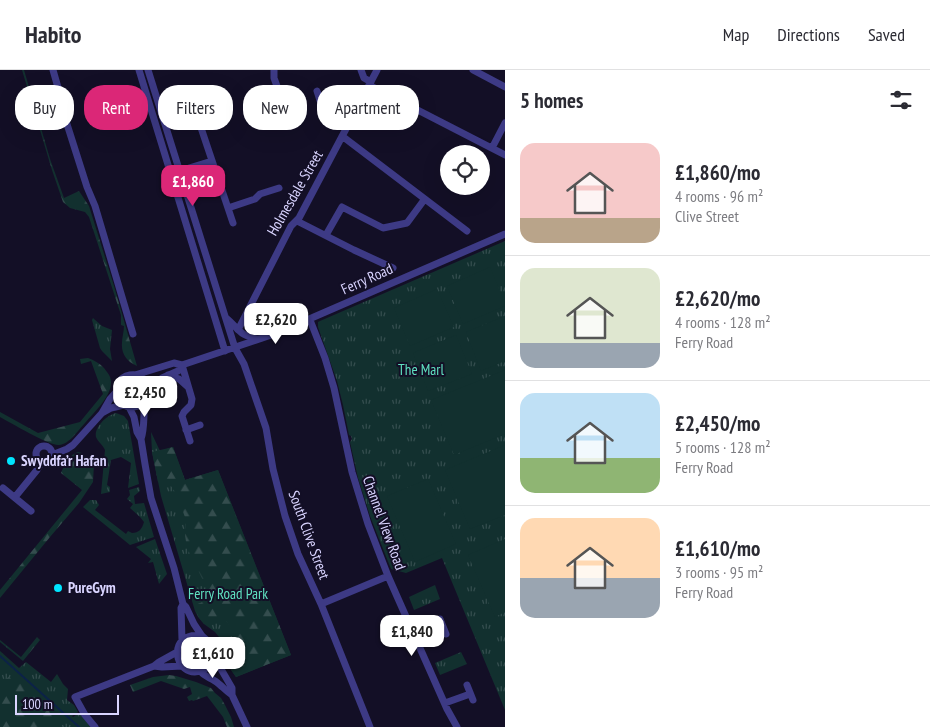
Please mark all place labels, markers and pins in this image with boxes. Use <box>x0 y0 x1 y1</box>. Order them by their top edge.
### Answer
pin: £1,860 <box>152 164 234 207</box>
pin: £2,620 <box>235 302 317 345</box>
pin: £2,450 <box>104 376 186 418</box>
place label: Swyddfa’r Hafan <box>21 451 107 470</box>
marker: Swyddfa’r Hafan <box>5 455 17 467</box>
place label: PureGym <box>68 578 116 597</box>
marker: PureGym <box>52 582 64 594</box>
pin: £1,840 <box>371 614 453 657</box>
pin: £1,610 <box>172 636 254 679</box>

